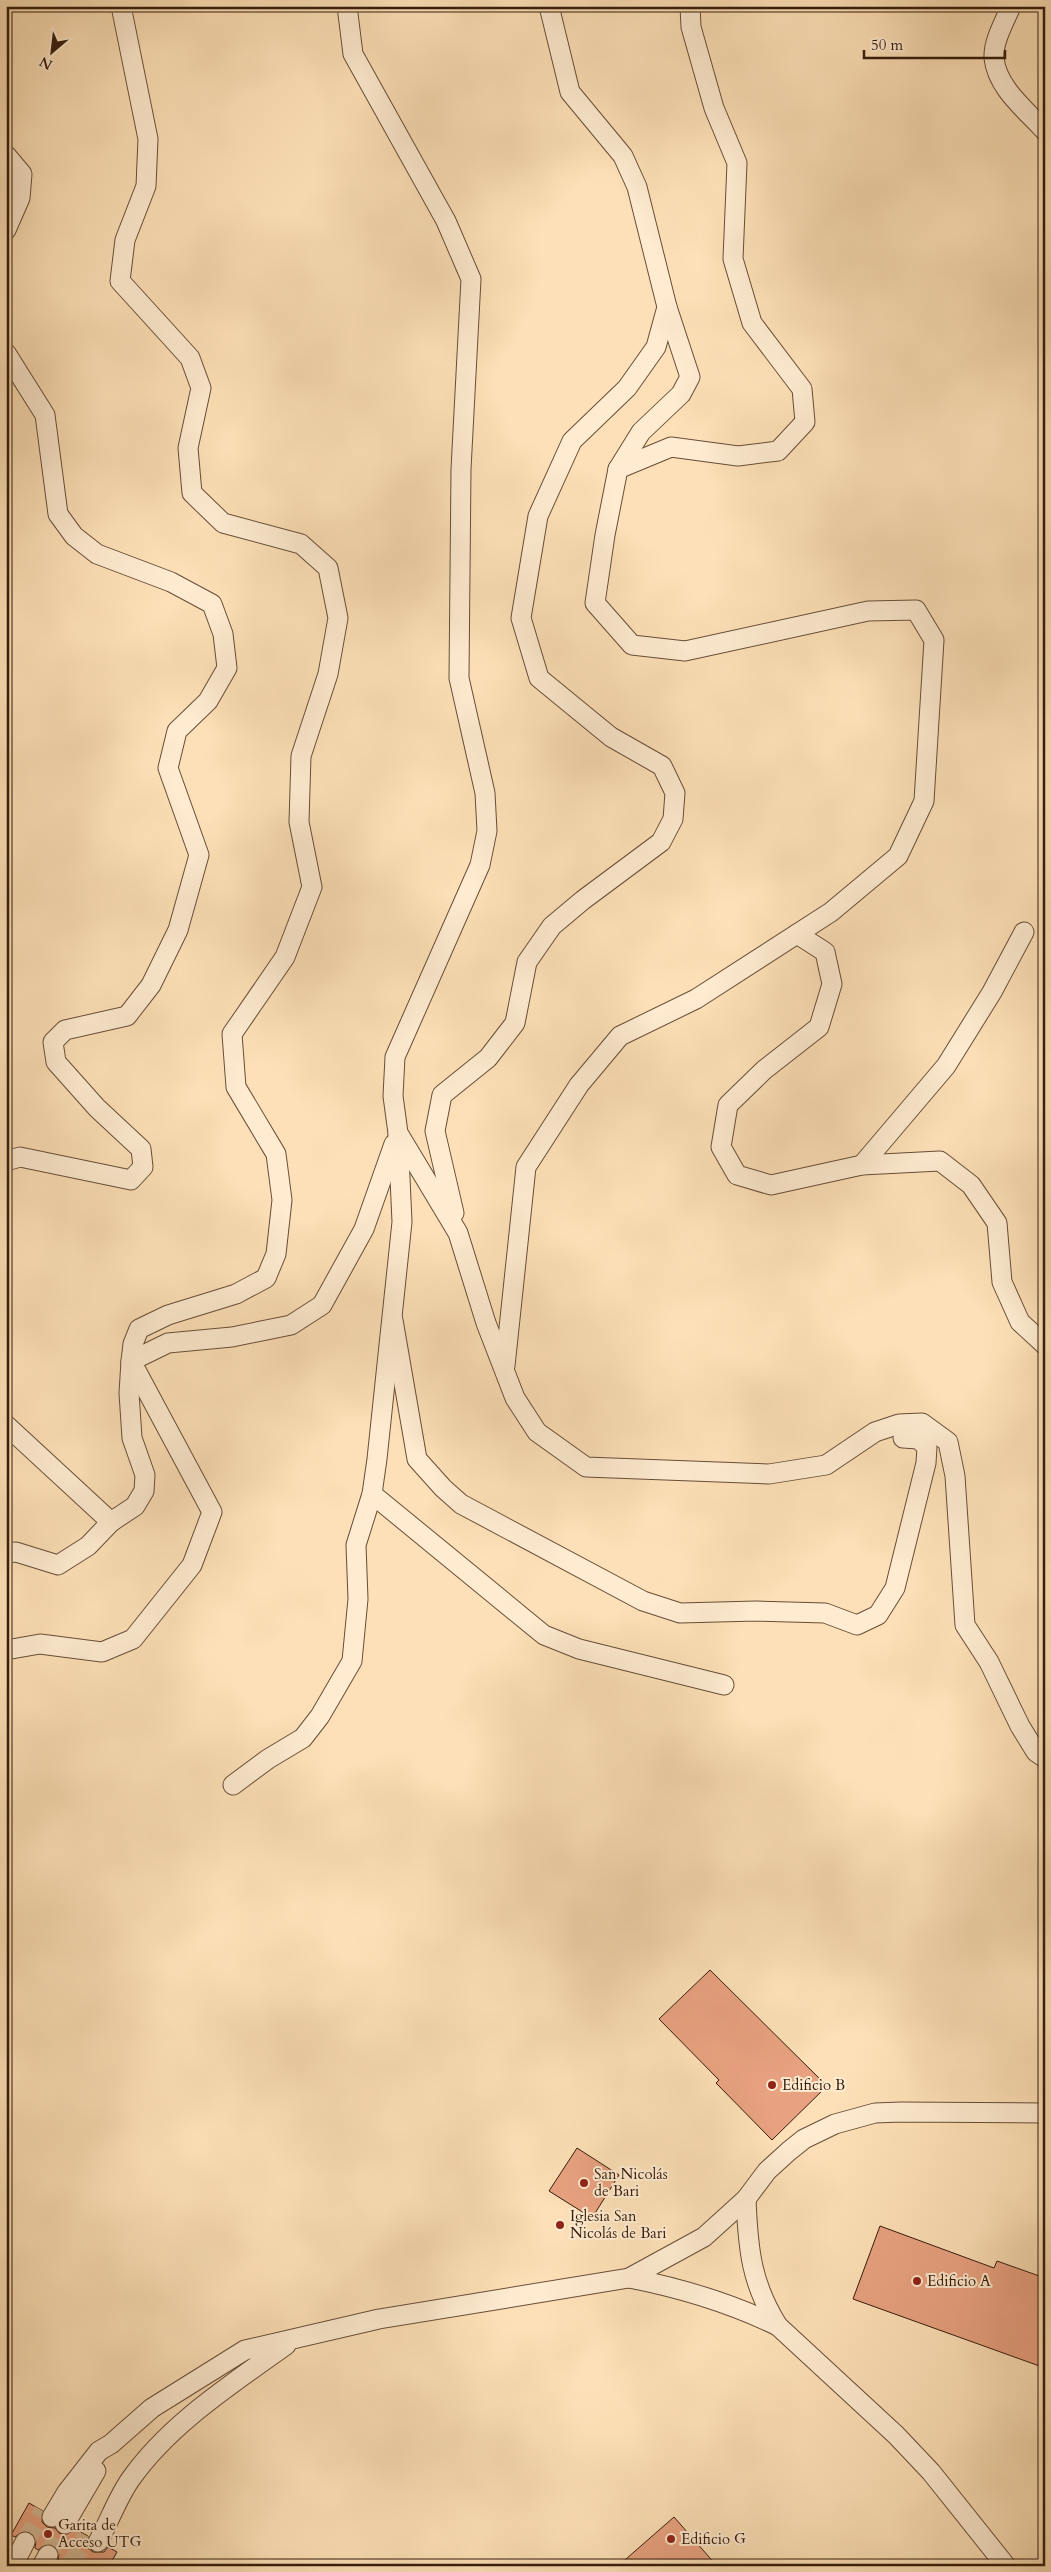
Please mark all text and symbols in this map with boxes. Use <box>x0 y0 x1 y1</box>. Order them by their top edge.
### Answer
north arrow <box>28 28 78 78</box>
scale bar <box>864 28 1005 60</box>
text: 50 m <box>871 35 903 55</box>
text: N <box>36 52 56 74</box>
place label: Edificio B <box>782 2075 845 2095</box>
marker: Edificio B <box>766 2079 778 2091</box>
place label: San Nicolás de Bari <box>594 2164 668 2201</box>
marker: San Nicolás de Bari <box>578 2177 590 2189</box>
place label: Iglesia San Nicolás de Bari <box>570 2206 667 2243</box>
marker: Iglesia San Nicolás de Bari <box>554 2219 566 2231</box>
place label: Edificio A <box>927 2271 991 2291</box>
marker: Edificio A <box>911 2275 923 2287</box>
place label: Garita de Acceso UTG <box>58 2515 142 2552</box>
marker: Garita de Acceso UTG <box>42 2528 54 2540</box>
place label: Edificio G <box>681 2529 746 2549</box>
marker: Edificio G <box>665 2533 677 2545</box>

